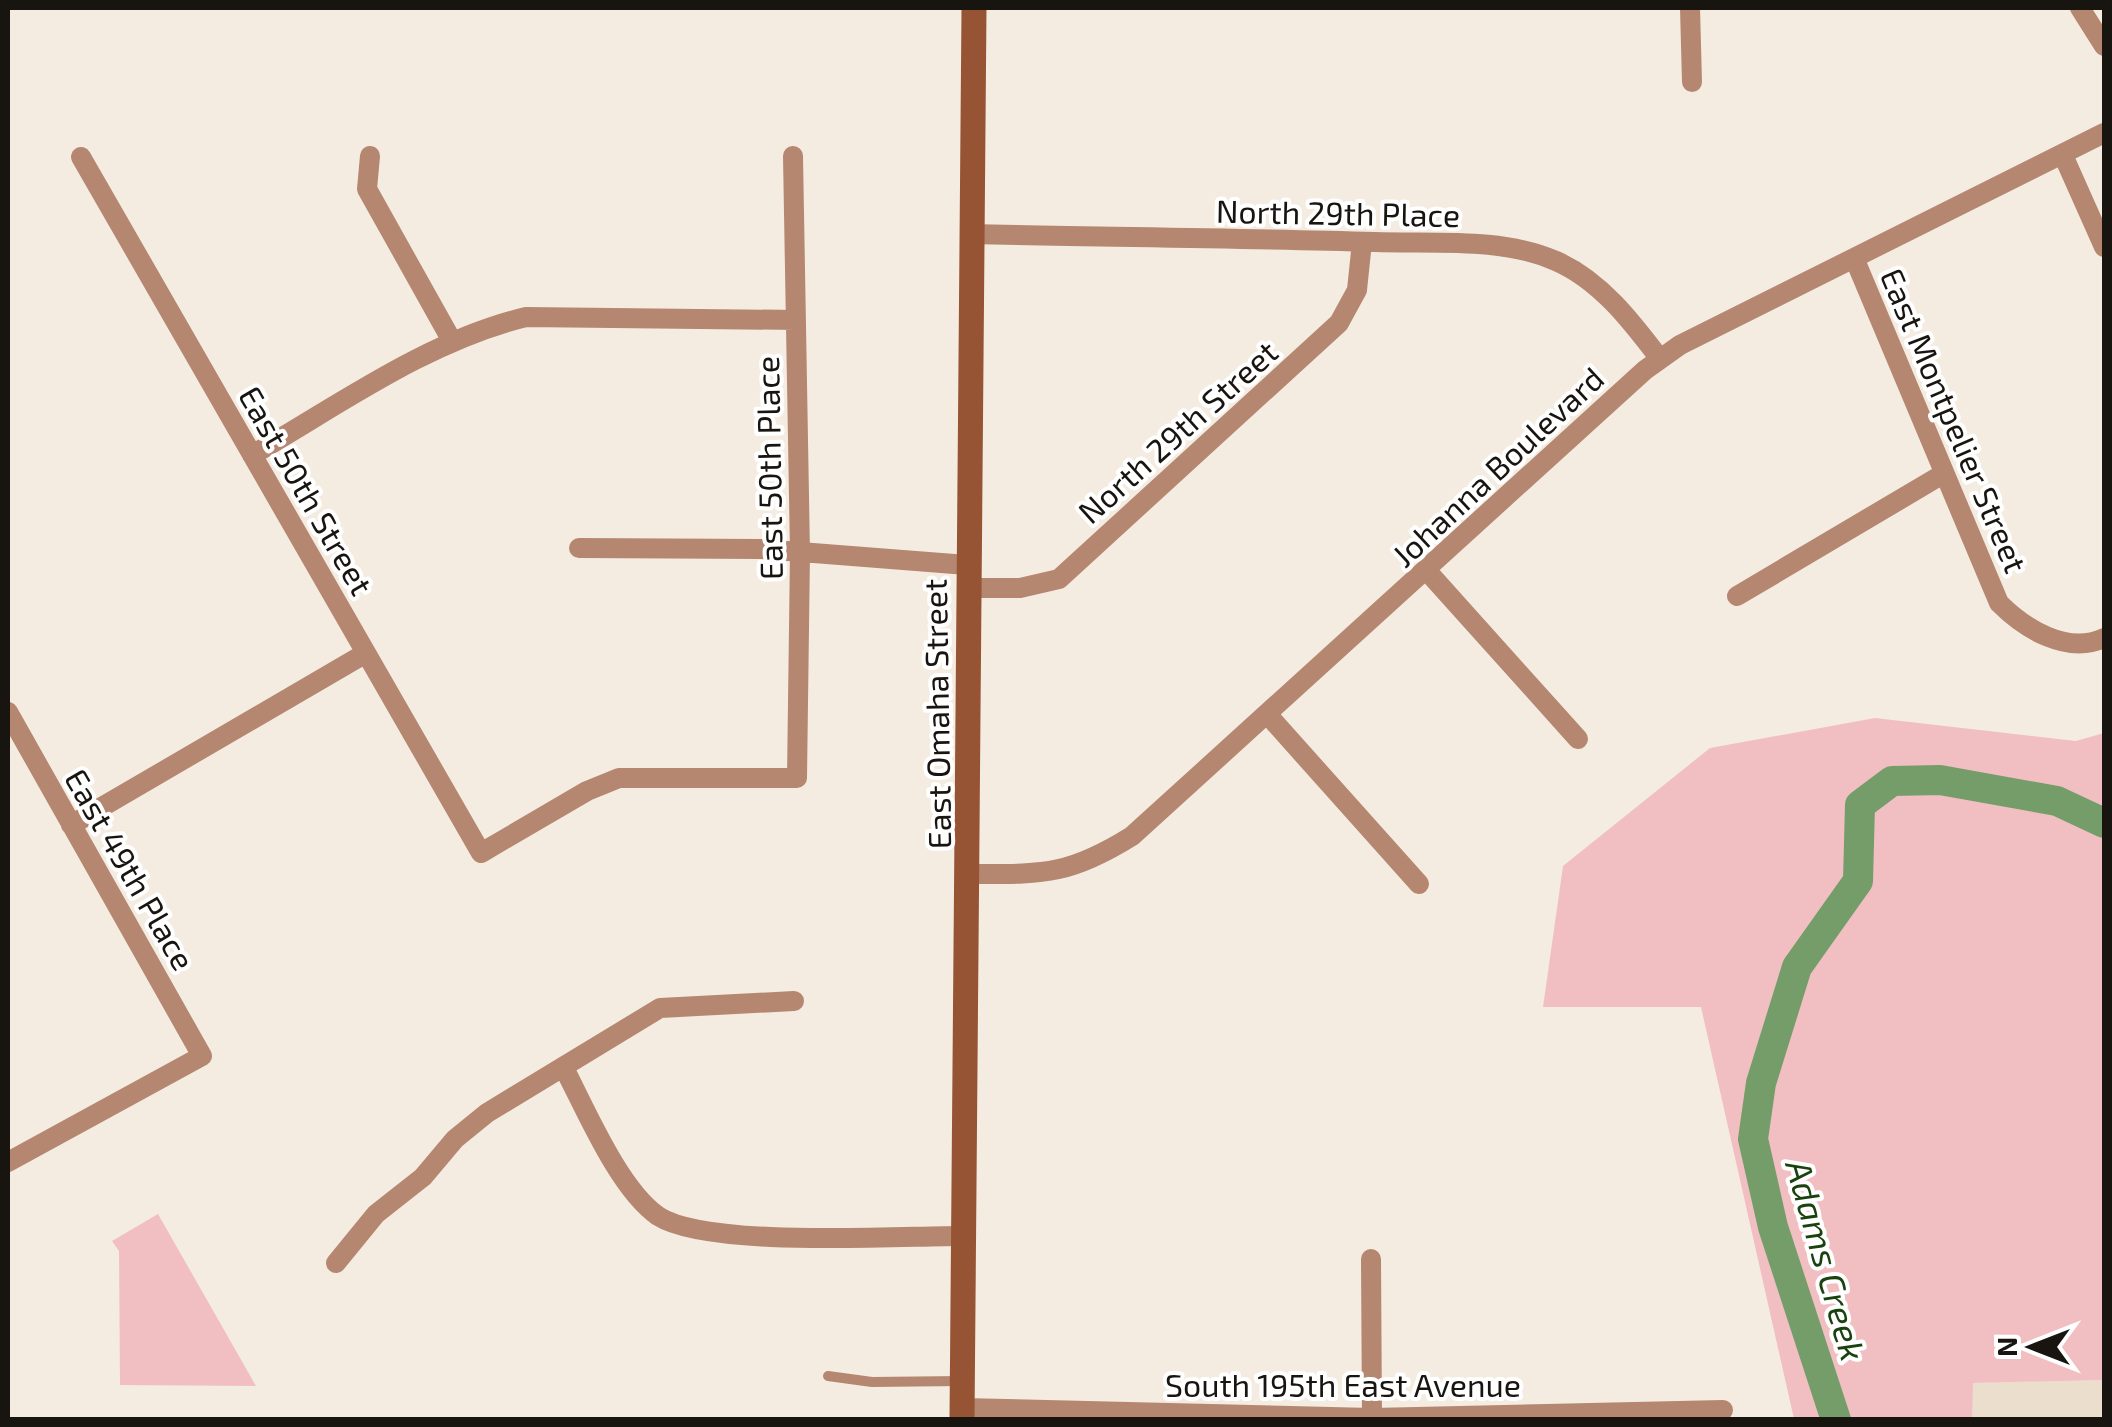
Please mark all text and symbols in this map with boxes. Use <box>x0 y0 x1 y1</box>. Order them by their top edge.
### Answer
street label: North 29th Place <box>1216 191 1460 233</box>
street label: East Montpelier Street <box>1874 262 2036 578</box>
street label: North 29th Street <box>1070 332 1284 530</box>
street label: East 50th Place <box>747 356 789 580</box>
street label: Johanna Boulevard <box>1383 358 1611 574</box>
street label: East 50th Street <box>232 379 382 601</box>
street label: East Omaha Street <box>915 579 957 849</box>
street label: East 49th Place <box>58 762 204 976</box>
water label: Adams Creek <box>1778 1153 1876 1365</box>
north arrow <box>1982 1297 2082 1397</box>
text: N <box>1989 1337 2023 1357</box>
street label: South 195th East Avenue <box>1165 1365 1521 1403</box>

